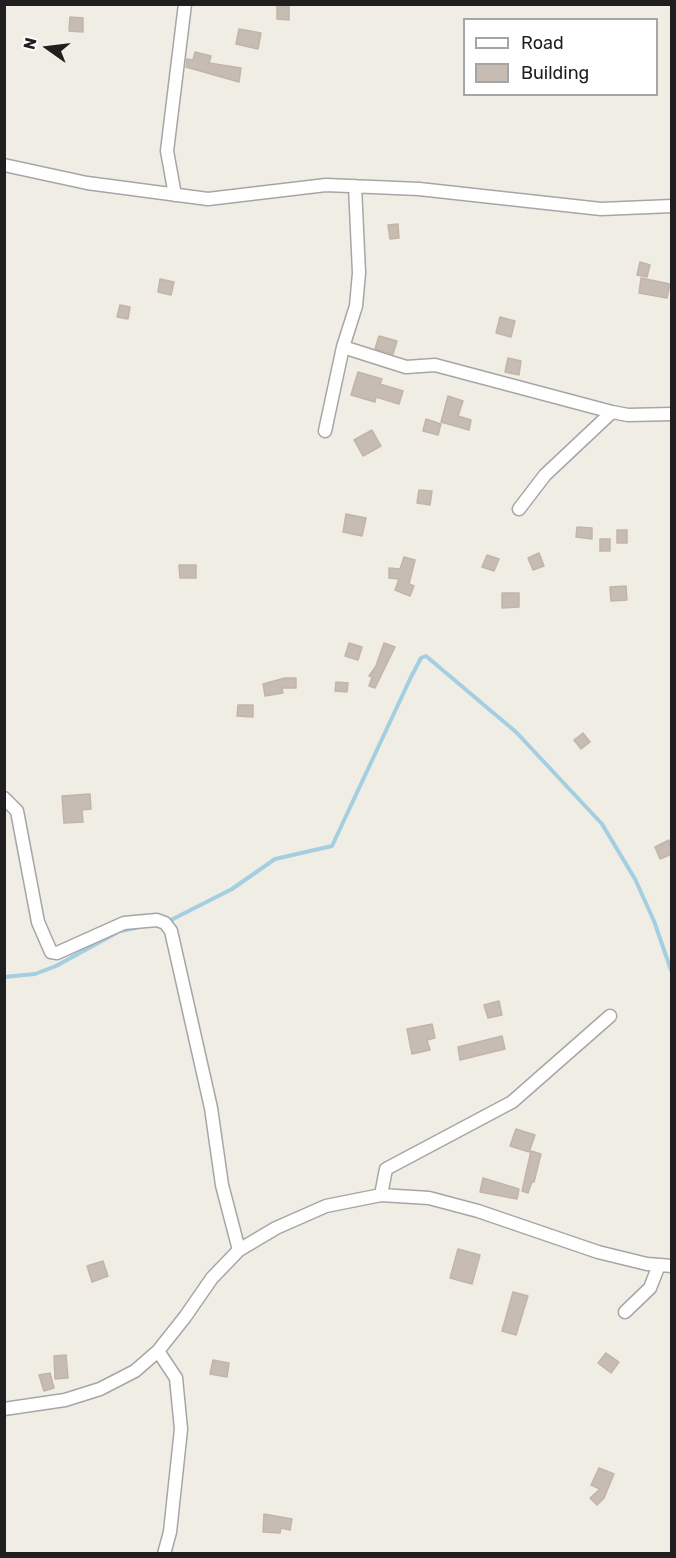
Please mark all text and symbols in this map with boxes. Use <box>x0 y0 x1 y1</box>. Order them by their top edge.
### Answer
north arrow <box>18 18 78 78</box>
legend <box>463 18 658 96</box>
text: Road <box>521 32 564 54</box>
text: N <box>19 36 41 51</box>
text: Building <box>521 62 589 84</box>

